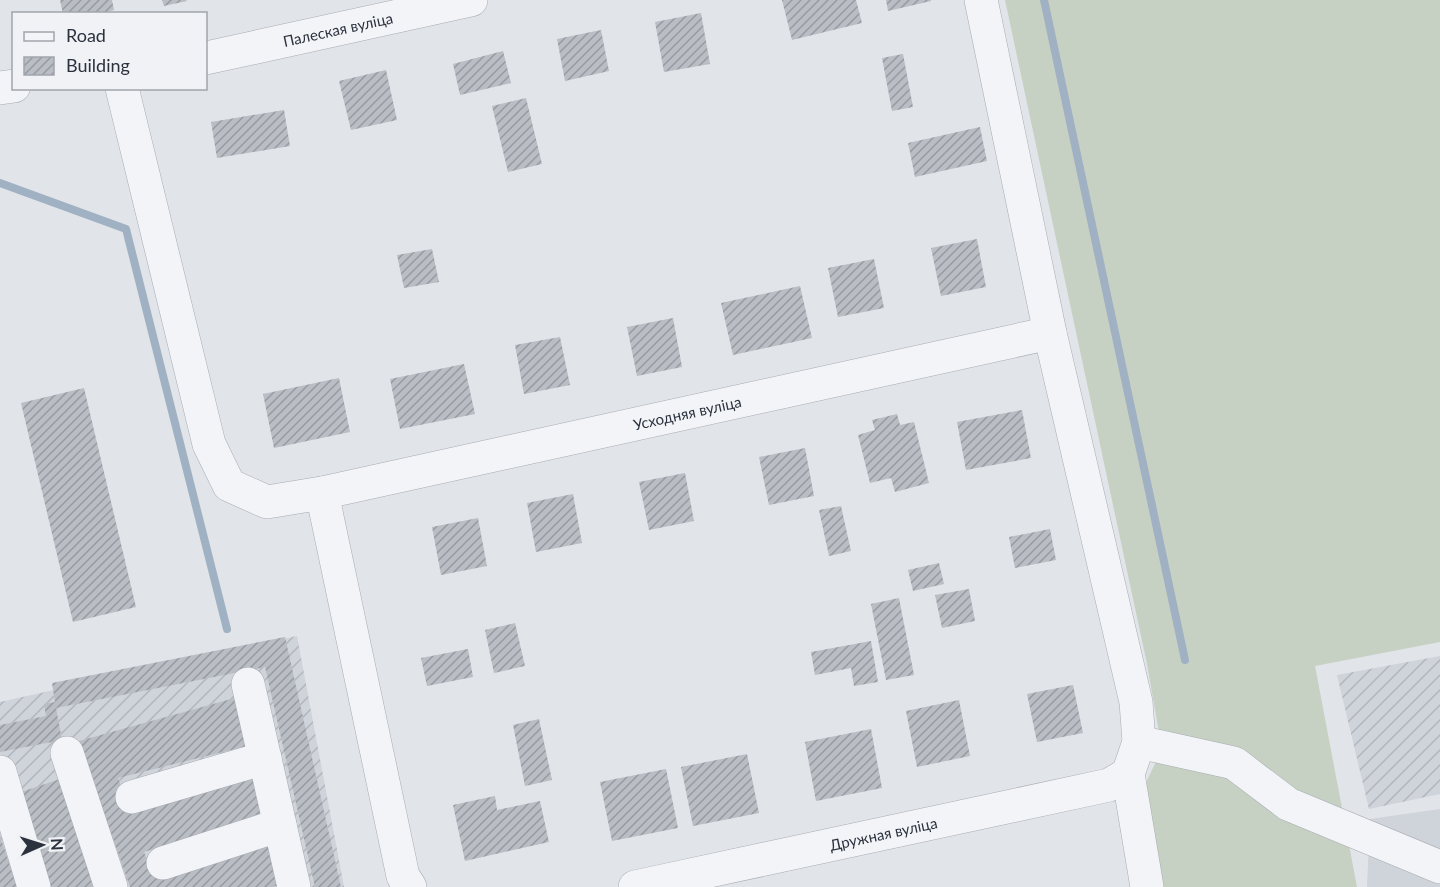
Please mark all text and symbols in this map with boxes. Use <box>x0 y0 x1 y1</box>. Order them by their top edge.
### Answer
street label: Палеская вуліца <box>281 8 394 50</box>
legend <box>12 12 207 90</box>
text: Road <box>66 24 106 46</box>
text: Building <box>66 54 130 76</box>
street label: Усходняя вуліца <box>632 392 743 433</box>
street label: Дружная вуліца <box>828 813 939 854</box>
north arrow <box>12 815 72 875</box>
text: N <box>48 838 67 851</box>

